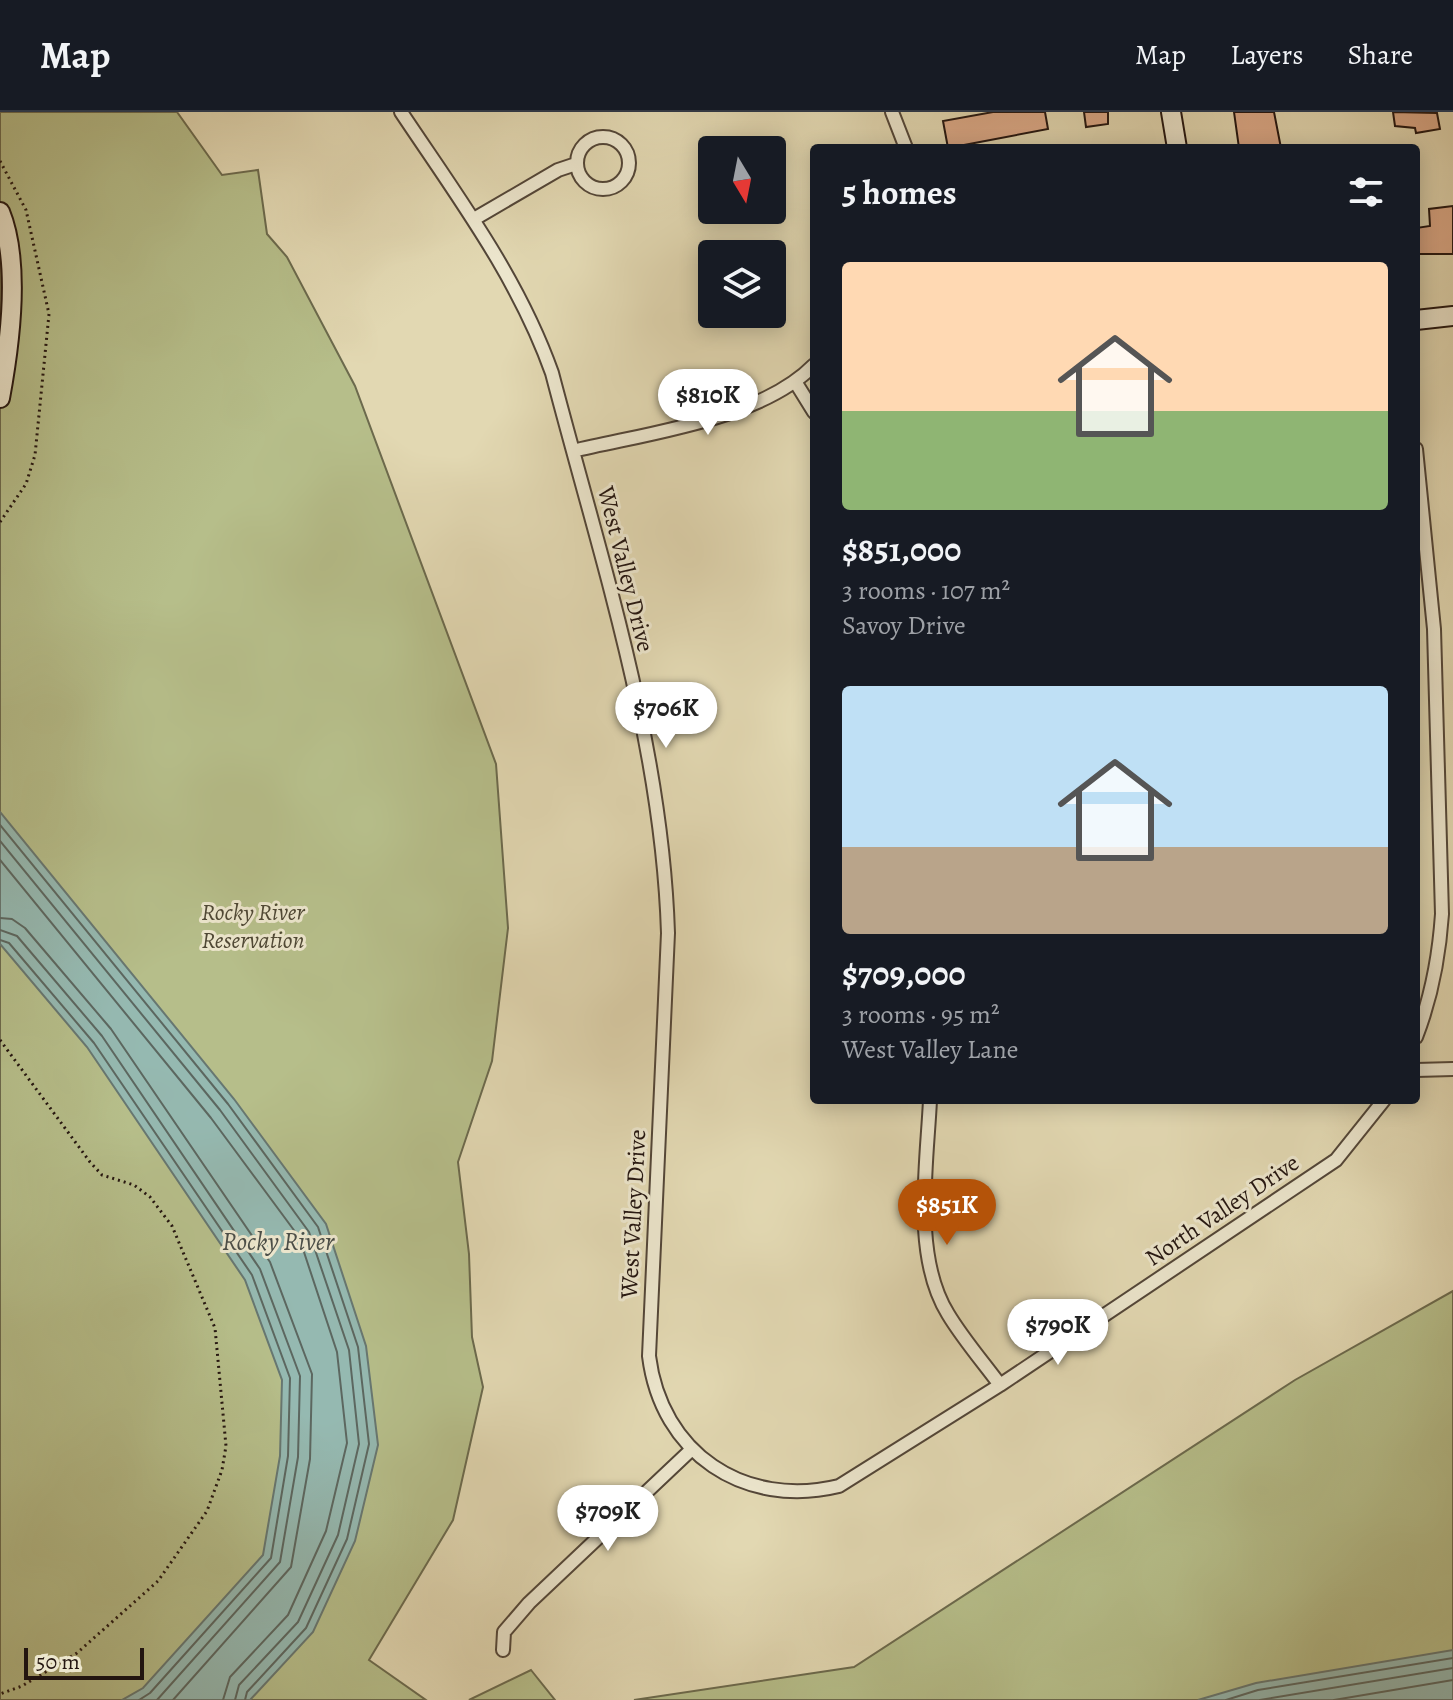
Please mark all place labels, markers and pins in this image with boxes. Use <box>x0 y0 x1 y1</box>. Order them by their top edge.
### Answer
pin: $810K <box>652 369 764 437</box>
pin: $706K <box>610 682 722 750</box>
pin: $851K <box>891 1179 1003 1247</box>
pin: $790K <box>1002 1299 1114 1367</box>
pin: $709K <box>552 1485 664 1553</box>

